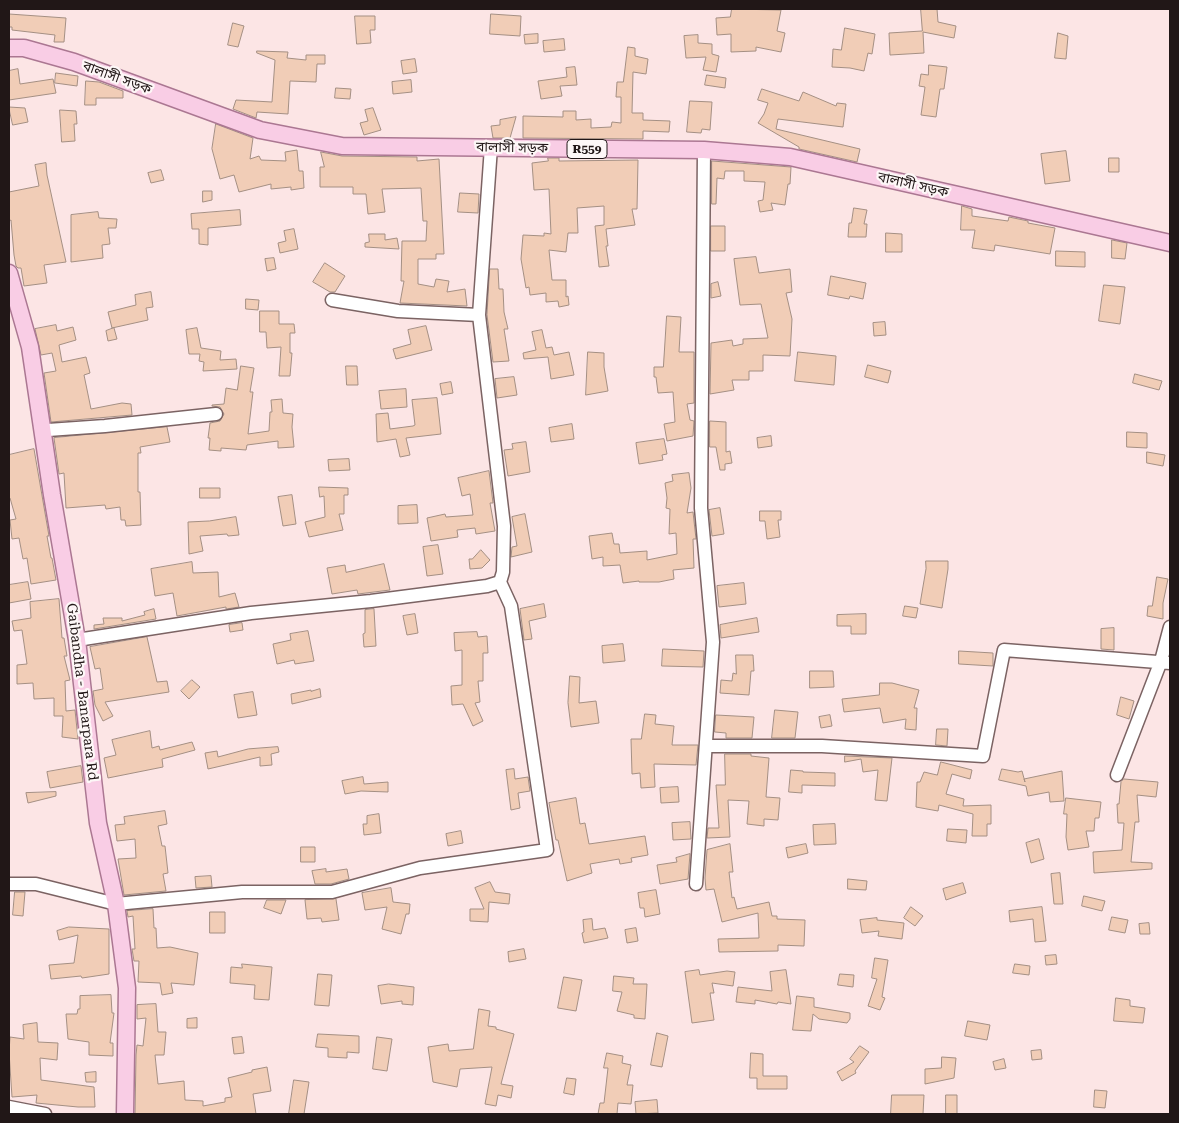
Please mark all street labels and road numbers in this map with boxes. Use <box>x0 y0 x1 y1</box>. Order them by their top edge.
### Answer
street label: বালাসী সড়ক <box>80 58 154 98</box>
street label: বালাসী সড়ক <box>476 139 548 157</box>
road number: R559 <box>567 140 607 158</box>
street label: বালাসী সড়ক <box>876 169 950 201</box>
street label: Gaibandha - Banarpara Rd <box>63 602 101 782</box>

